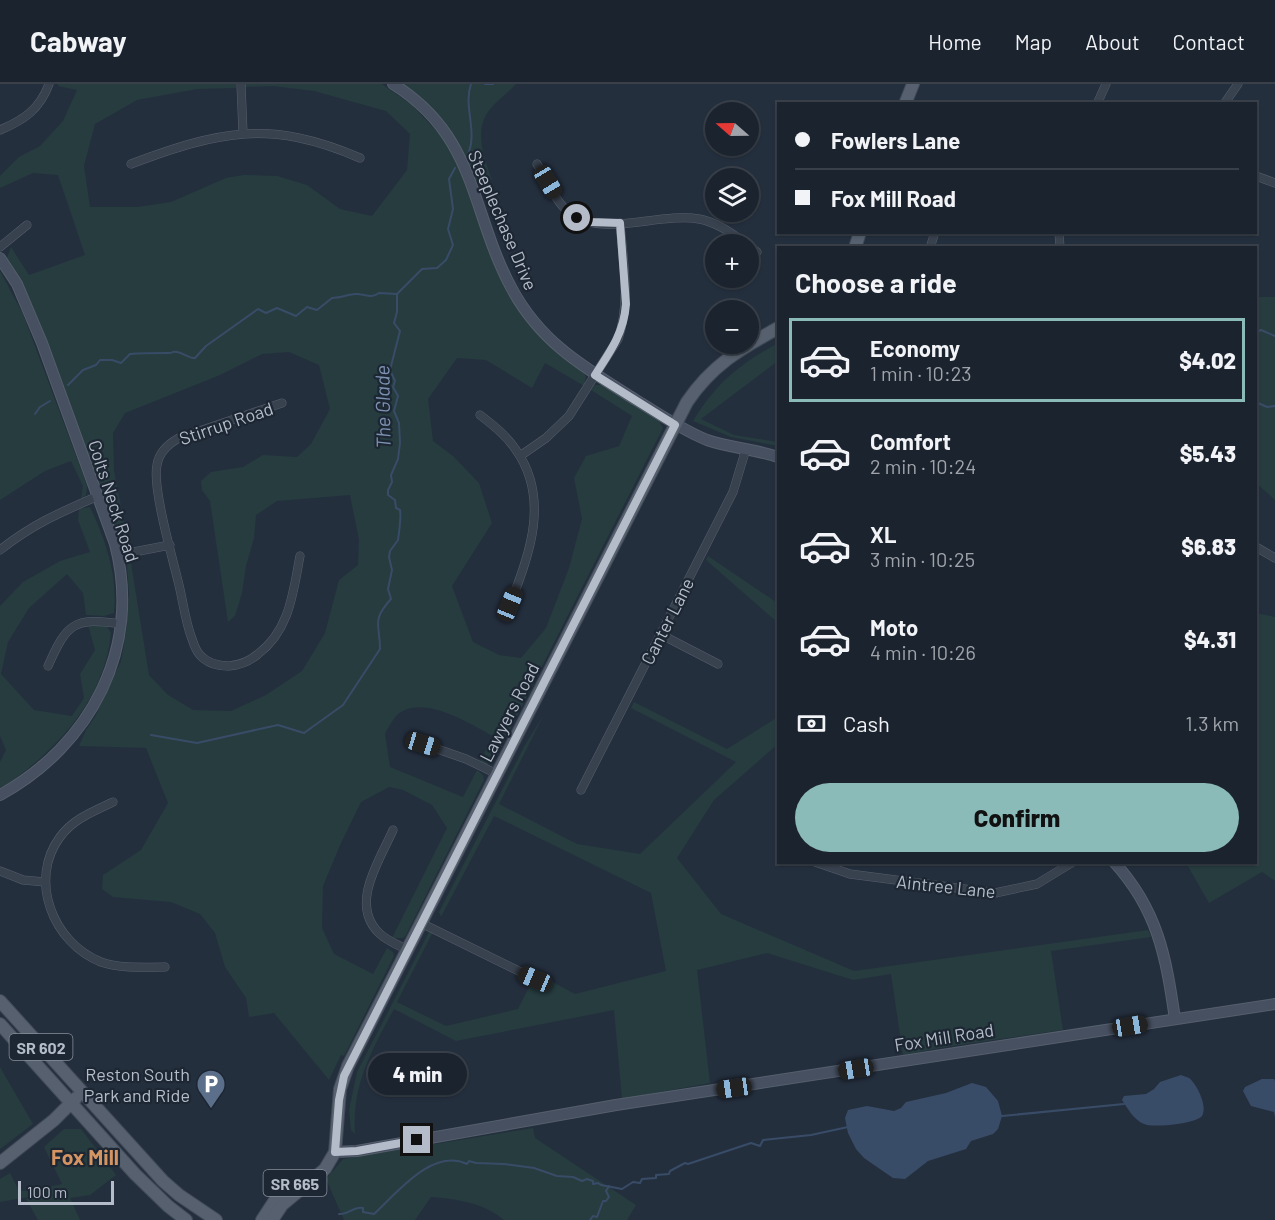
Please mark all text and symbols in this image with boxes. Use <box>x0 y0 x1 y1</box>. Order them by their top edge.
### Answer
text: Cabway <box>30 24 127 58</box>
text: Home <box>928 29 982 54</box>
text: Map <box>1015 29 1052 54</box>
text: About <box>1085 29 1140 54</box>
text: Contact <box>1173 29 1245 54</box>
north arrow <box>705 102 759 156</box>
map controls <box>705 102 759 354</box>
text: Fowlers Lane <box>831 127 960 153</box>
street label: Steeplechase Drive <box>464 147 542 293</box>
car <box>531 162 565 202</box>
button: layers <box>705 168 759 222</box>
text: Fox Mill Road <box>831 185 956 211</box>
route start <box>563 204 590 231</box>
button: + <box>705 234 759 288</box>
text: Choose a ride <box>795 266 957 298</box>
button: − <box>705 300 759 354</box>
icon: car <box>798 333 852 387</box>
text: Economy <box>870 335 960 361</box>
text: $4.02 <box>1179 347 1236 373</box>
text: 1 min · 10:23 <box>870 361 972 385</box>
water label: The Glade <box>369 365 395 449</box>
street label: Stirrup Road <box>176 397 276 449</box>
icon: car <box>798 426 852 480</box>
text: Comfort <box>870 428 951 454</box>
street label: Colts Neck Road <box>84 437 144 565</box>
text: $5.43 <box>1180 440 1236 466</box>
text: 2 min · 10:24 <box>870 454 976 478</box>
icon: car <box>798 519 852 573</box>
text: XL <box>870 521 896 547</box>
text: $6.83 <box>1181 533 1236 559</box>
text: 3 min · 10:25 <box>870 547 975 571</box>
street label: Canter Lane <box>636 574 698 668</box>
car <box>495 584 525 624</box>
icon: car <box>798 612 852 666</box>
text: Moto <box>870 614 918 640</box>
text: $4.31 <box>1184 626 1236 652</box>
text: 4 min · 10:26 <box>870 640 976 664</box>
street label: Lawyers Road <box>475 659 543 765</box>
icon: cash <box>795 707 828 740</box>
text: Cash <box>843 710 890 736</box>
text: 1.3 km <box>1186 711 1239 735</box>
car <box>403 730 443 758</box>
button: Confirm <box>795 783 1239 852</box>
street label: Aintree Lane <box>895 870 997 902</box>
car <box>515 964 555 994</box>
car <box>1111 1014 1149 1038</box>
street label: Fox Mill Road <box>893 1018 995 1056</box>
road number: SR 602 <box>9 1034 72 1060</box>
callout: 4 min <box>368 1053 466 1095</box>
car <box>837 1057 875 1081</box>
text: 4 min <box>393 1062 442 1086</box>
place label: Reston South Park and Ride <box>84 1063 190 1106</box>
parking icon: Reston South Park and Ride <box>195 1068 227 1110</box>
car <box>715 1077 753 1099</box>
route end <box>403 1126 430 1153</box>
district label: Fox Mill <box>51 1144 119 1169</box>
road number: SR 665 <box>264 1170 326 1196</box>
scale bar <box>18 1178 114 1206</box>
text: 100 m <box>27 1182 67 1201</box>

